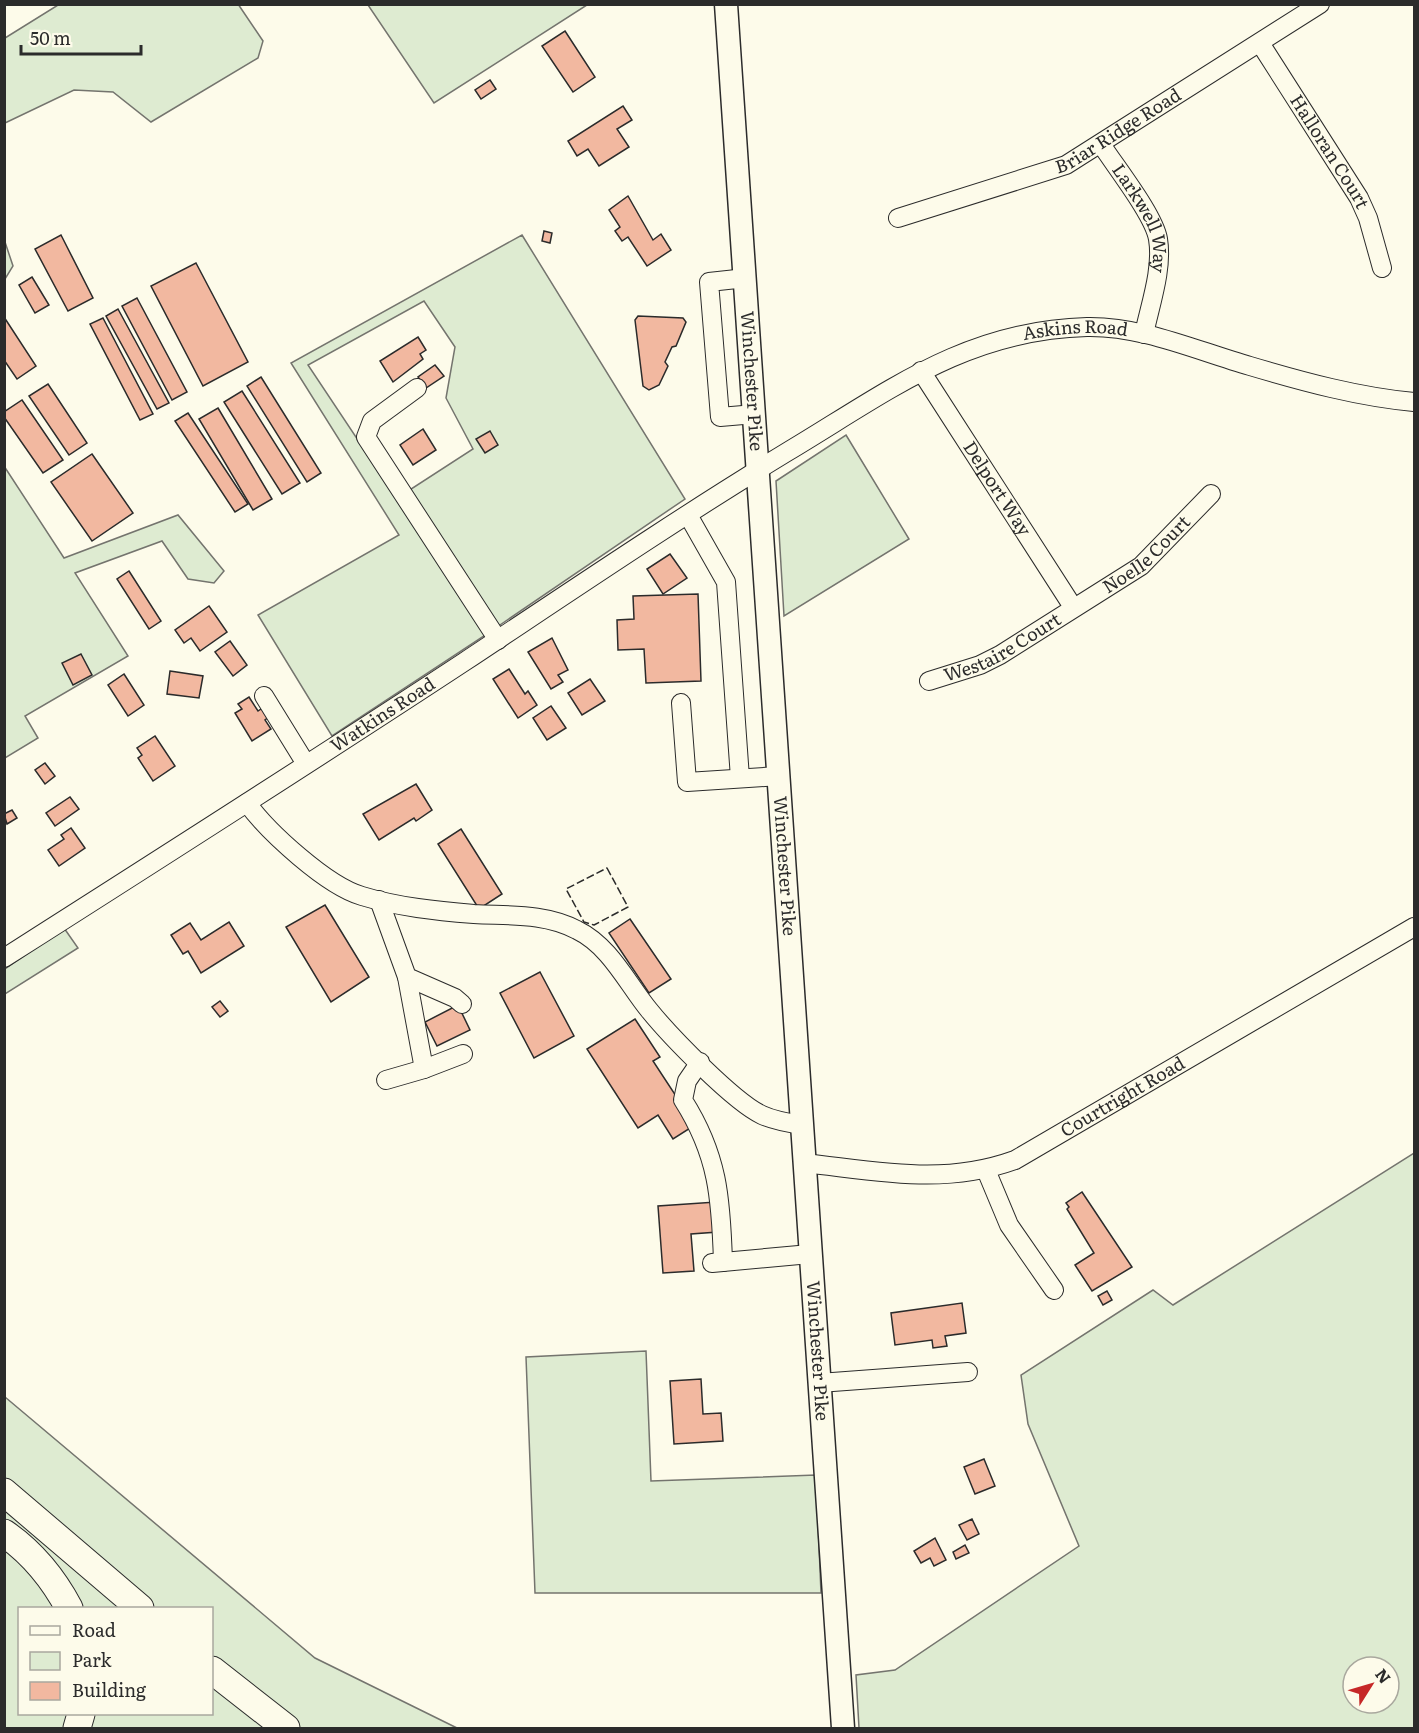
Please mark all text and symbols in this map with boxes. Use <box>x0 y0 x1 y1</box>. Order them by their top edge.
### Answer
scale bar <box>21 18 141 56</box>
text: 50 m <box>30 24 71 51</box>
street label: Briar Ridge Road <box>1052 81 1186 180</box>
street label: Halloran Court <box>1284 88 1377 213</box>
street label: Larkwell Way <box>1106 157 1175 275</box>
street label: Winchester Pike <box>735 310 771 452</box>
street label: Askins Road <box>1020 312 1130 346</box>
street label: Delport Way <box>957 435 1039 541</box>
street label: Noelle Court <box>1097 508 1196 599</box>
street label: Westaire Court <box>940 605 1066 688</box>
street label: Watkins Road <box>324 670 440 758</box>
street label: Winchester Pike <box>768 795 804 937</box>
street label: Courtright Road <box>1055 1049 1189 1143</box>
street label: Winchester Pike <box>801 1280 837 1422</box>
legend <box>18 1607 213 1715</box>
text: Road <box>72 1616 116 1643</box>
text: Park <box>72 1646 113 1673</box>
north arrow <box>1341 1655 1401 1715</box>
text: N <box>1370 1663 1397 1688</box>
text: Building <box>72 1676 147 1703</box>

